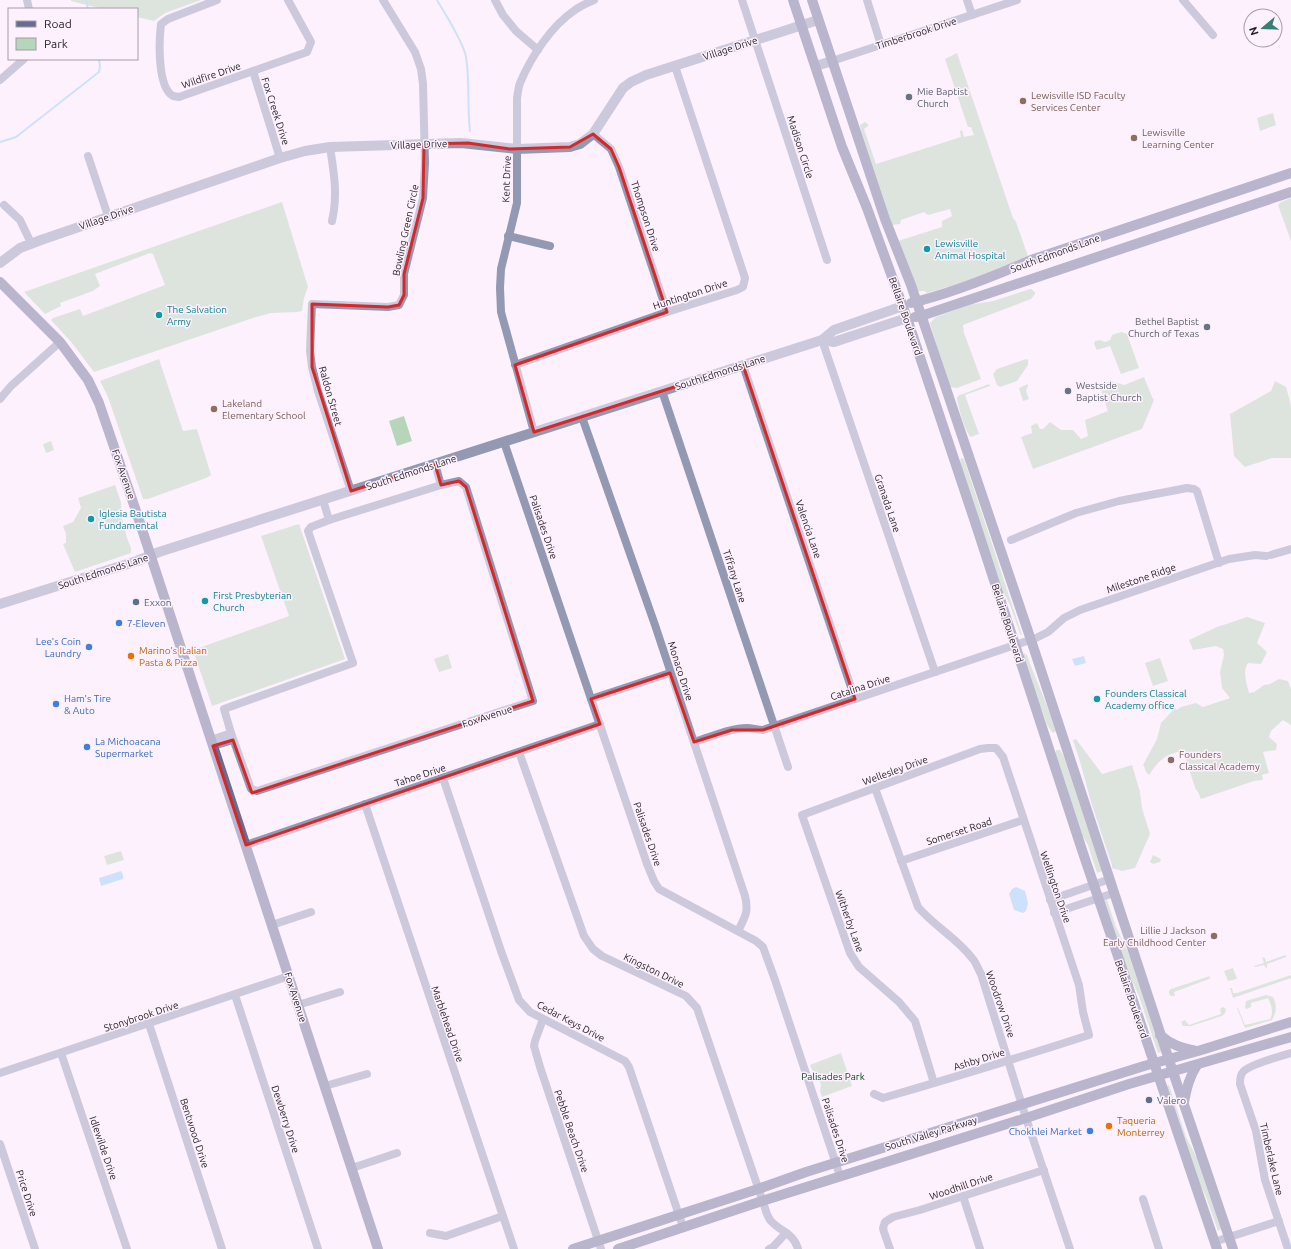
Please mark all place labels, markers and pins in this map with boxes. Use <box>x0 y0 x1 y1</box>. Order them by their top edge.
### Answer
place label: Mie Baptist Church <box>917 86 968 109</box>
place label: Lewisville ISD Faculty Services Center <box>1031 90 1126 113</box>
marker: Mie Baptist Church <box>904 92 914 102</box>
marker: Lewisville ISD Faculty Services Center <box>1018 96 1028 106</box>
place label: Lewisville Learning Center <box>1142 127 1214 150</box>
marker: Lewisville Learning Center <box>1129 133 1139 143</box>
place label: Lewisville Animal Hospital <box>935 238 1006 261</box>
marker: Lewisville Animal Hospital <box>922 244 932 254</box>
place label: The Salvation Army <box>167 304 227 327</box>
marker: The Salvation Army <box>154 310 164 320</box>
place label: Bethel Baptist Church of Texas <box>1128 316 1199 339</box>
marker: Bethel Baptist Church of Texas <box>1202 322 1212 332</box>
place label: Westside Baptist Church <box>1076 380 1142 403</box>
marker: Westside Baptist Church <box>1063 386 1073 396</box>
place label: Lakeland Elementary School <box>222 398 306 421</box>
marker: Lakeland Elementary School <box>209 404 219 414</box>
place label: Iglesia Bautista Fundamental <box>99 508 167 531</box>
marker: Iglesia Bautista Fundamental <box>86 514 96 524</box>
place label: First Presbyterian Church <box>213 590 292 613</box>
marker: First Presbyterian Church <box>200 596 210 606</box>
marker: Exxon <box>131 597 141 607</box>
place label: Exxon <box>144 597 171 608</box>
marker: 7-Eleven <box>114 618 124 628</box>
place label: 7-Eleven <box>127 618 165 629</box>
place label: Lee's Coin Laundry <box>36 636 81 659</box>
marker: Lee's Coin Laundry <box>84 642 94 652</box>
place label: Marino's Italian Pasta & Pizza <box>139 645 207 668</box>
marker: Marino's Italian Pasta & Pizza <box>126 651 136 661</box>
place label: Founders Classical Academy office <box>1105 688 1187 711</box>
place label: Ham's Tire & Auto <box>64 693 111 716</box>
marker: Founders Classical Academy office <box>1092 694 1102 704</box>
marker: Ham's Tire & Auto <box>51 699 61 709</box>
place label: La Michoacana Supermarket <box>95 736 161 759</box>
marker: La Michoacana Supermarket <box>82 742 92 752</box>
place label: Founders Classical Academy <box>1179 749 1260 772</box>
marker: Founders Classical Academy <box>1166 755 1176 765</box>
place label: Lillie J Jackson Early Childhood Center <box>1103 925 1206 948</box>
marker: Lillie J Jackson Early Childhood Center <box>1209 931 1219 941</box>
marker: Valero <box>1144 1095 1154 1105</box>
place label: Valero <box>1157 1095 1186 1106</box>
place label: Taqueria Monterrey <box>1117 1115 1165 1138</box>
marker: Taqueria Monterrey <box>1104 1121 1114 1131</box>
place label: Chokhlei Market <box>1009 1126 1082 1137</box>
marker: Chokhlei Market <box>1085 1126 1095 1136</box>

